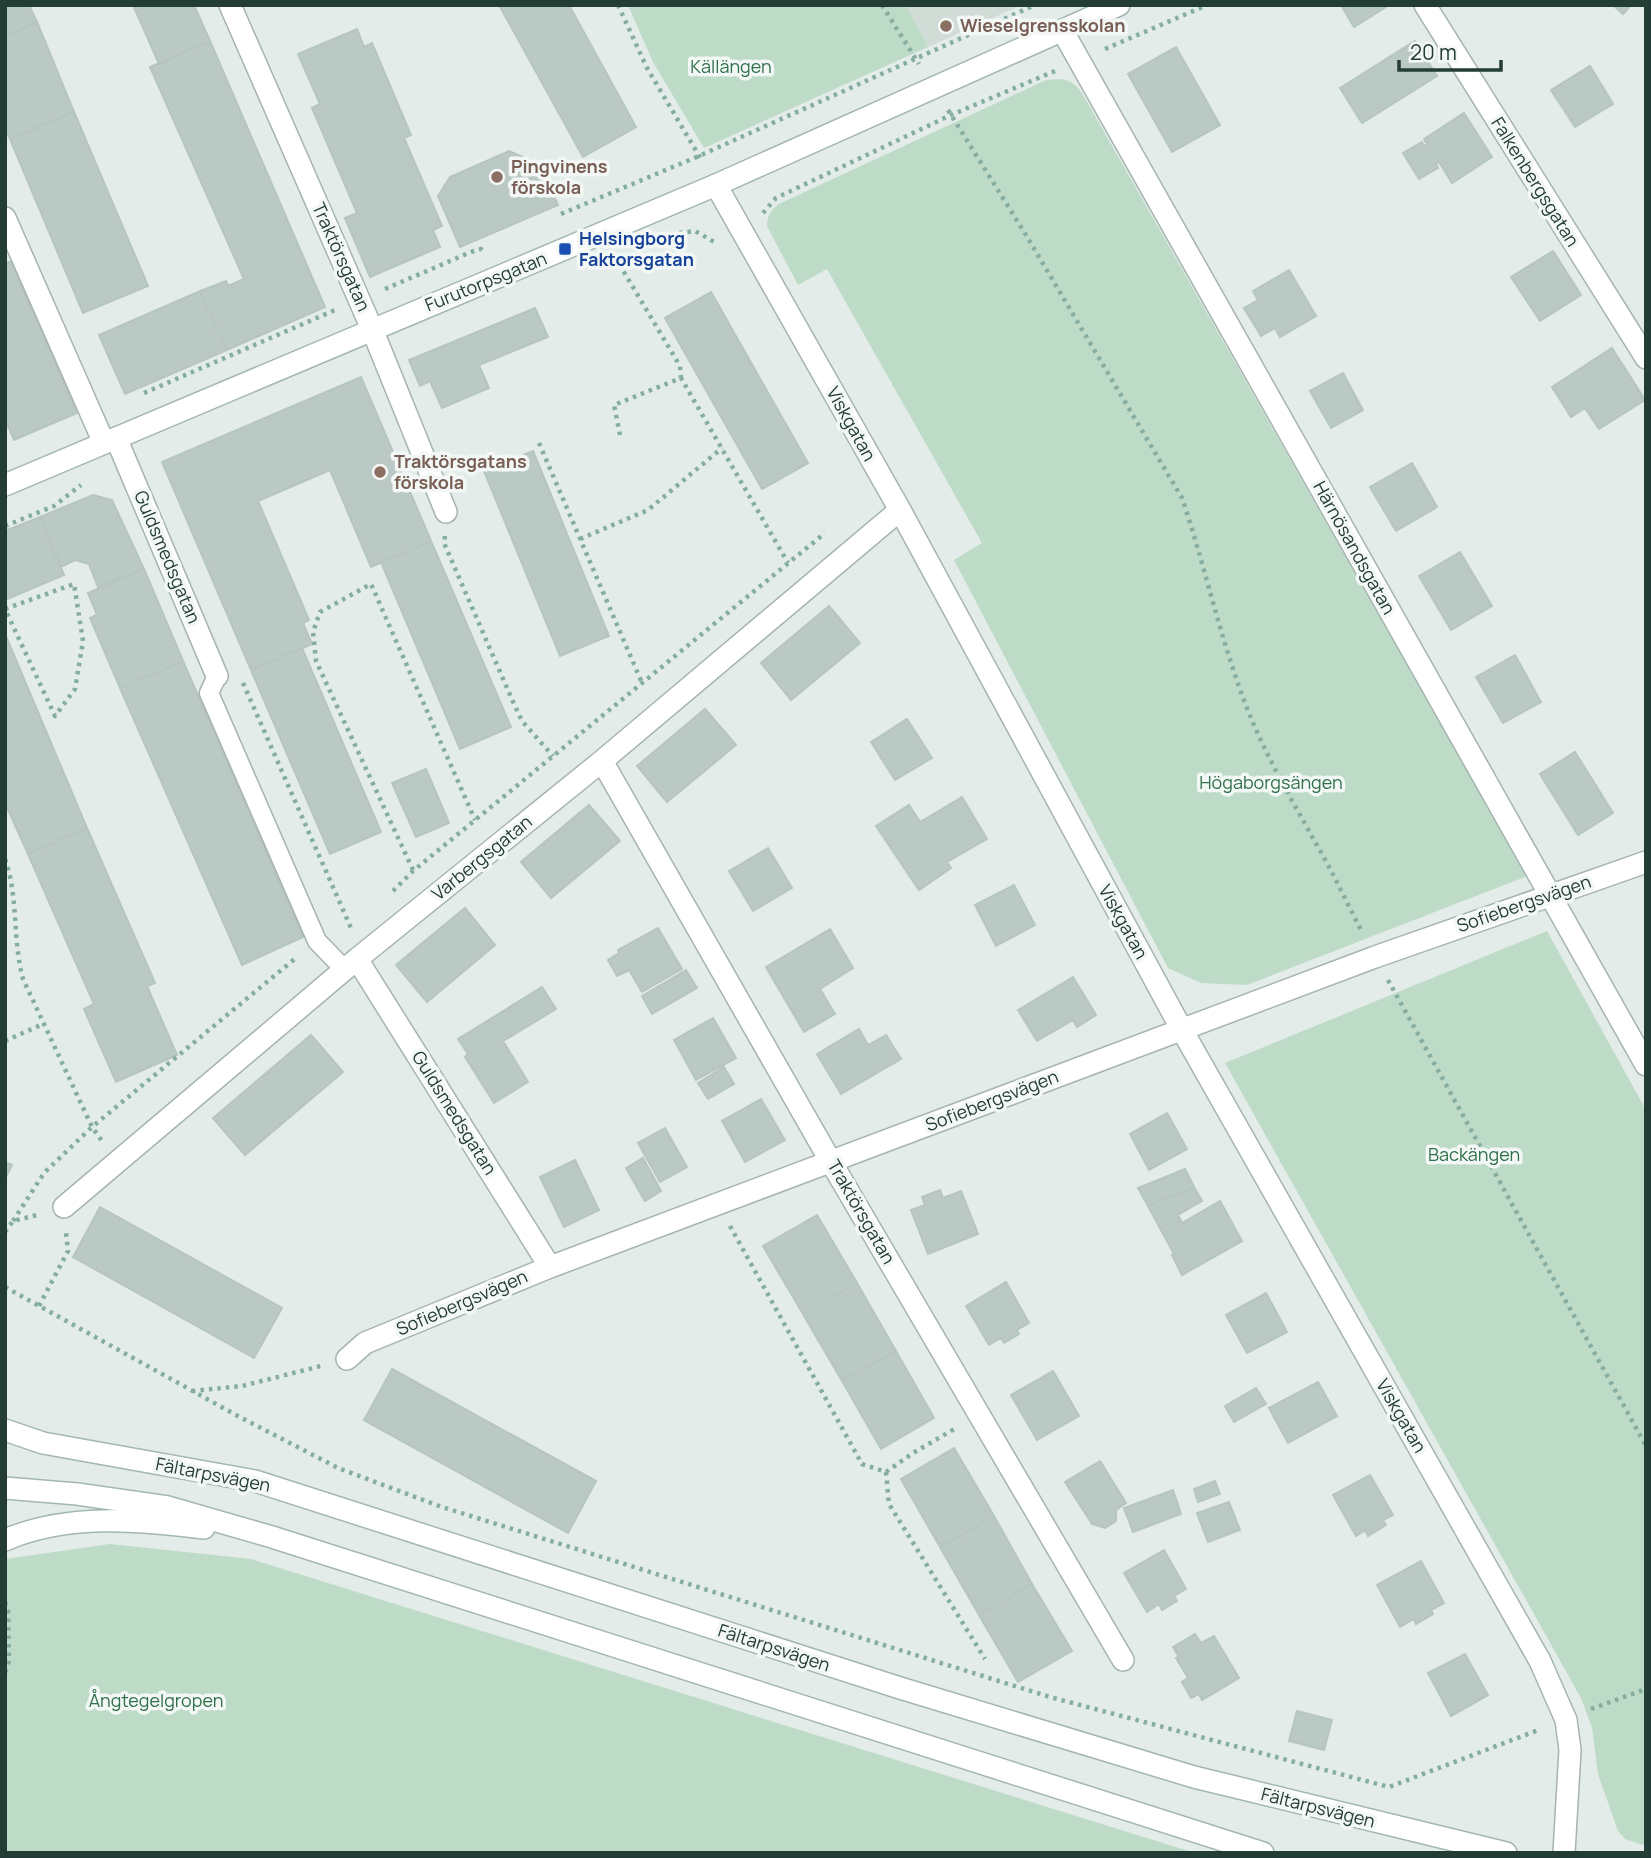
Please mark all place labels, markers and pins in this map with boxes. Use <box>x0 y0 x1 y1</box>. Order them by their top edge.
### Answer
place label: Wieselgrensskolan <box>960 13 1125 37</box>
marker: Wieselgrensskolan <box>938 18 954 34</box>
place label: Pingvinens förskola <box>511 154 608 199</box>
marker: Pingvinens förskola <box>489 169 505 185</box>
place label: Helsingborg Faktorsgatan <box>579 226 694 271</box>
marker: Helsingborg Faktorsgatan <box>557 241 573 257</box>
place label: Traktörsgatans förskola <box>394 449 527 494</box>
marker: Traktörsgatans förskola <box>372 464 388 480</box>

